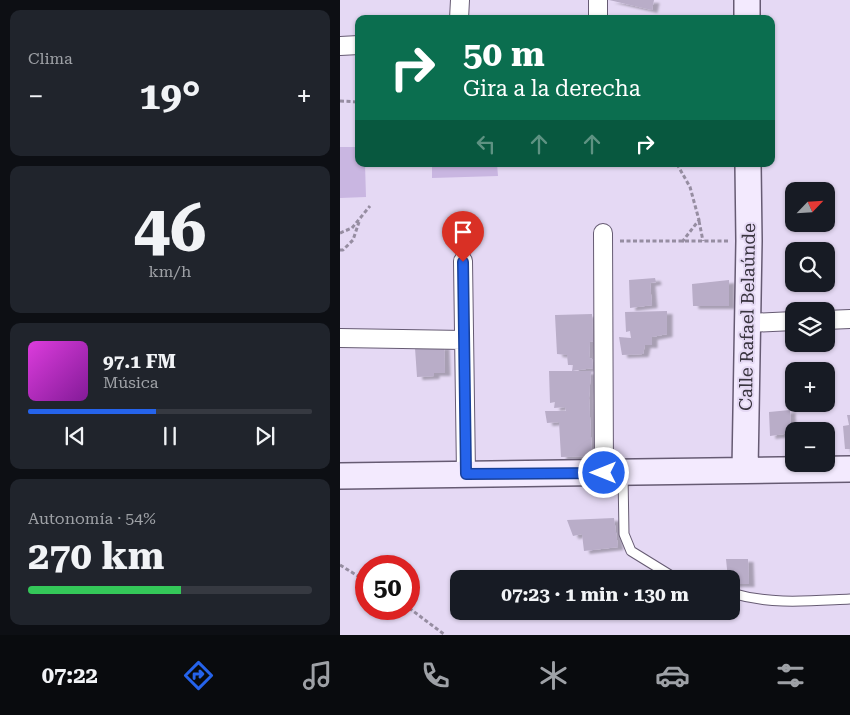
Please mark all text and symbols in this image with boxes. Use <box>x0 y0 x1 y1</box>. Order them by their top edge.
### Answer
text: 50 m <box>463 34 545 75</box>
icon: right <box>380 35 445 100</box>
text: Clima <box>28 49 73 68</box>
text: 19° <box>139 74 201 118</box>
text: Gira a la derecha <box>463 76 641 101</box>
text: − <box>28 80 44 113</box>
text: + <box>296 80 312 113</box>
icon: left <box>472 130 500 158</box>
icon: ahead <box>525 130 553 158</box>
icon: ahead <box>578 130 606 158</box>
icon: right <box>631 130 659 158</box>
north arrow <box>785 182 835 232</box>
map controls <box>785 182 835 472</box>
text: 46 <box>134 191 206 267</box>
pin <box>442 211 484 262</box>
icon: arrive <box>449 218 477 246</box>
street label: Calle Rafael Belaúnde <box>735 223 759 411</box>
button: search <box>785 242 835 292</box>
text: km/h <box>149 262 191 281</box>
button: layers <box>785 302 835 352</box>
text: 97.1 FM <box>103 350 176 373</box>
button: + <box>785 362 835 412</box>
text: Música <box>103 373 158 392</box>
icon: previous <box>61 422 89 450</box>
icon: pause <box>156 422 184 450</box>
icon: next <box>251 422 279 450</box>
button: − <box>785 422 835 472</box>
position arrow <box>577 446 629 498</box>
text: Autonomía · 54% <box>28 509 156 528</box>
text: 270 km <box>28 534 164 578</box>
speed limit sign: 50 <box>355 555 420 620</box>
text: 07:23 · 1 min · 130 m <box>501 583 689 606</box>
icon: directions <box>181 658 216 693</box>
icon: music <box>300 658 335 693</box>
icon: phone <box>418 658 453 693</box>
icon: climate <box>536 658 571 693</box>
icon: car <box>655 658 690 693</box>
icon: filters <box>773 658 808 693</box>
text: 07:22 <box>42 663 98 688</box>

